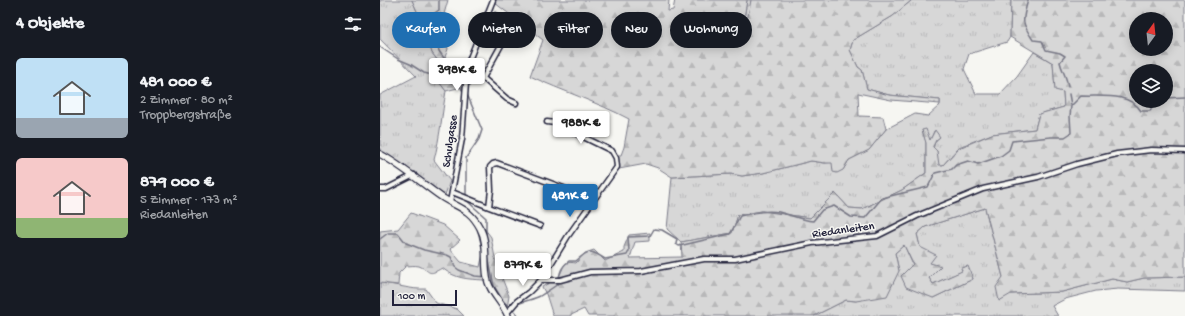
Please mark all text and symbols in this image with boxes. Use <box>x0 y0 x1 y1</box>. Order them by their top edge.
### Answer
chip: Kaufen <box>392 12 460 48</box>
chip: Mieten <box>468 12 536 48</box>
chip: Filter <box>544 12 603 48</box>
chip: Neu <box>611 12 662 48</box>
chip: Wohnung <box>670 12 752 48</box>
north arrow <box>1129 12 1173 56</box>
map controls <box>1129 12 1173 108</box>
icon: filters <box>342 13 364 35</box>
text: 4 Objekte <box>16 14 84 34</box>
pin: 398K € <box>424 58 490 92</box>
text: 398K € <box>438 63 476 78</box>
button: layers <box>1129 64 1173 108</box>
text: 481 000 € <box>140 73 211 93</box>
icon: home <box>48 74 96 122</box>
text: 2 Zimmer · 80 m² <box>140 93 233 108</box>
text: Troppbergstraße <box>140 108 231 123</box>
pin: 988K € <box>548 111 614 145</box>
street label: Schulgasse <box>440 113 462 168</box>
text: 988K € <box>562 116 600 131</box>
text: 879 000 € <box>140 173 214 193</box>
icon: home <box>48 174 96 222</box>
pin: 481K € <box>537 184 603 218</box>
text: 481K € <box>552 189 588 204</box>
text: 5 Zimmer · 173 m² <box>140 193 237 208</box>
text: Riedanleiten <box>140 208 208 223</box>
street label: Riedanleiten <box>811 220 876 242</box>
pin: 879K € <box>490 253 556 287</box>
text: 879K € <box>504 258 542 273</box>
scale bar <box>392 288 457 307</box>
text: 100 m <box>398 291 425 303</box>

